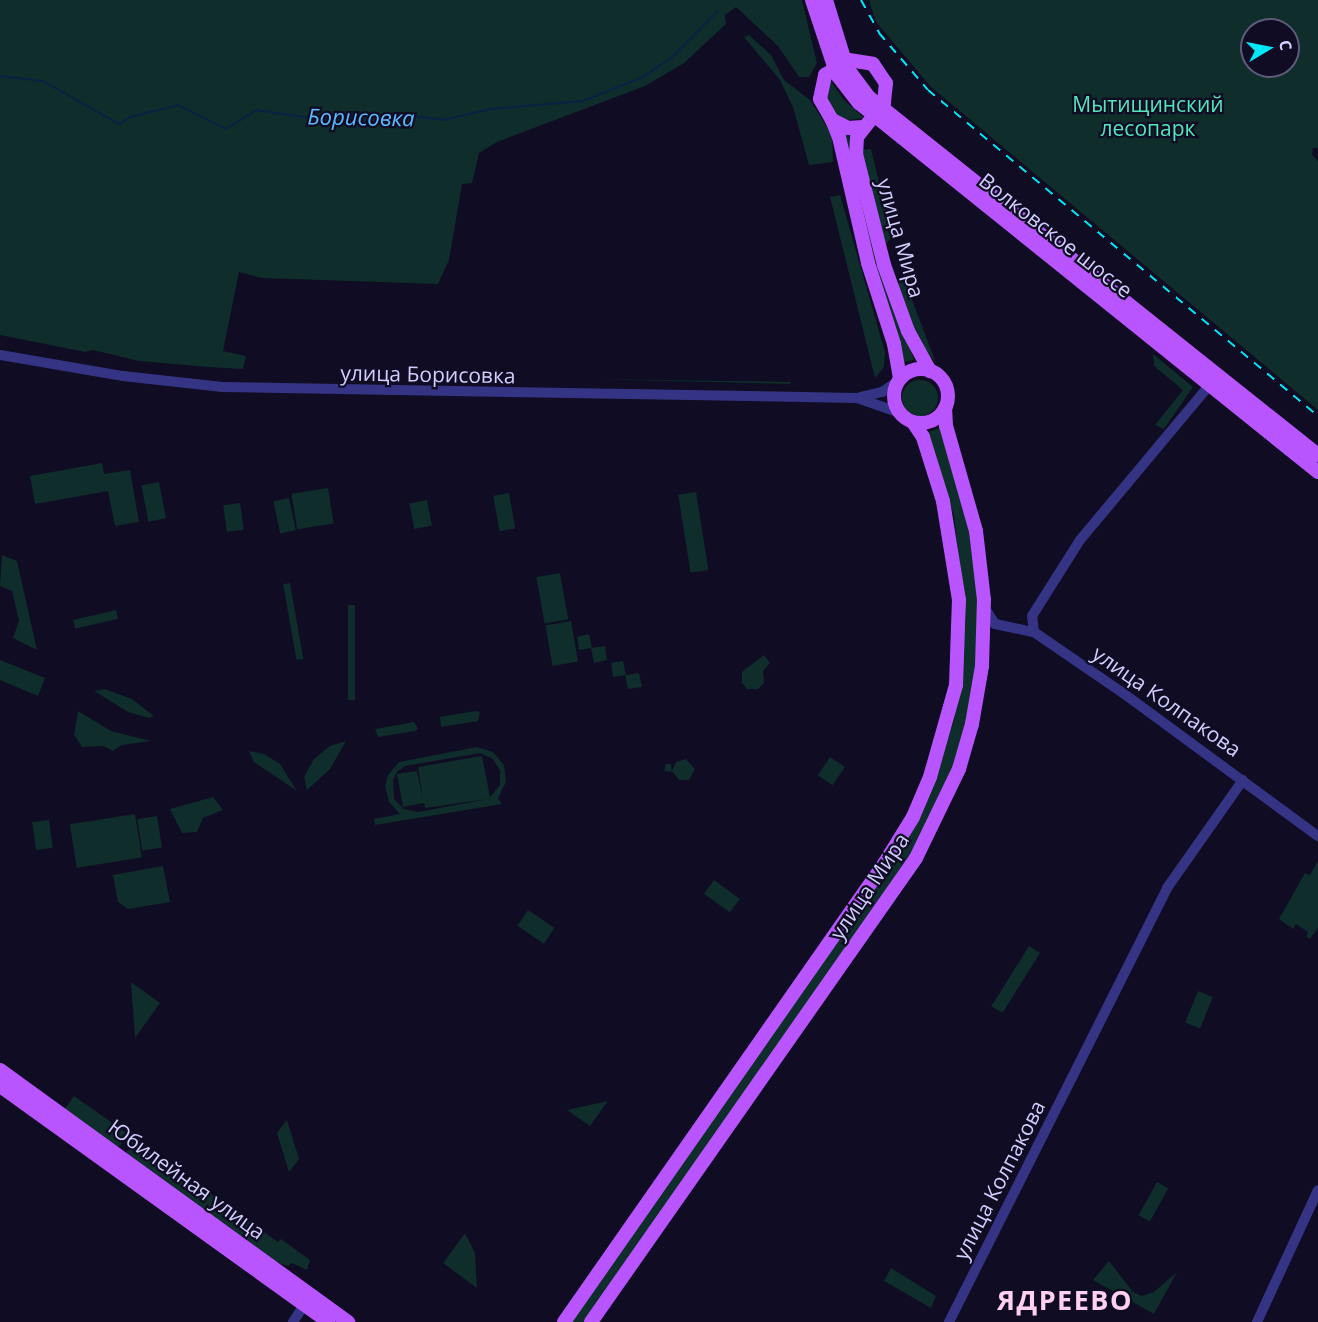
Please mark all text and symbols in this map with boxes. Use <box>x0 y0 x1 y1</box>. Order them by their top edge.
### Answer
north arrow <box>1240 18 1300 78</box>
text: С <box>1274 38 1297 52</box>
park label: Мытищинский лесопарк <box>1072 91 1224 141</box>
water label: Борисовка <box>307 103 415 131</box>
street label: Волковское шоссе <box>974 167 1138 303</box>
street label: улица Мира <box>872 175 930 301</box>
street label: улица Борисовка <box>340 360 516 388</box>
street label: улица Колпакова <box>1088 640 1246 762</box>
street label: улица Мира <box>824 828 914 944</box>
street label: улица Колпакова <box>948 1096 1050 1264</box>
street label: Юбилейная улица <box>104 1114 270 1244</box>
district label: ЯДРЕЕВО <box>997 1284 1133 1316</box>

